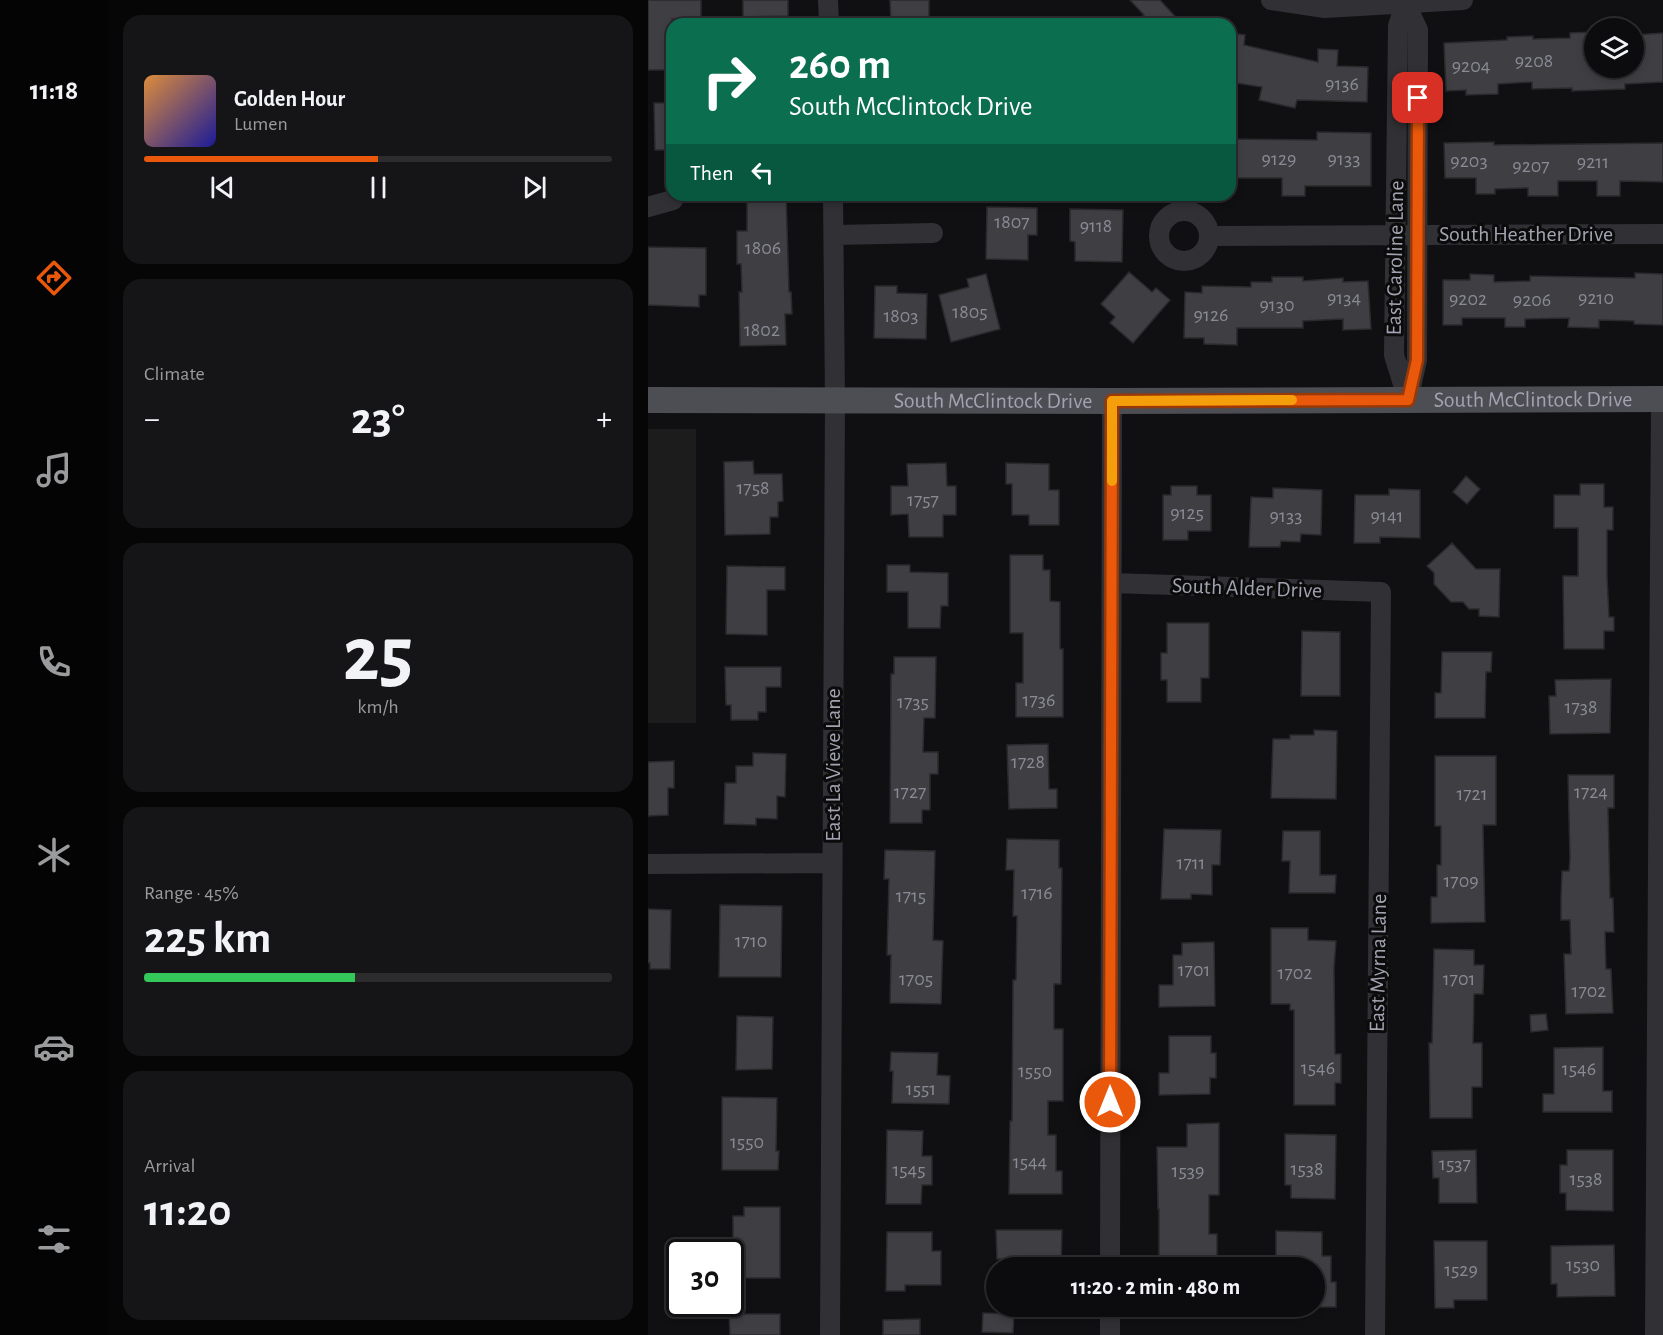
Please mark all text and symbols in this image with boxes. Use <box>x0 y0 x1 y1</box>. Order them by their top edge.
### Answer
map controls <box>1584 18 1644 78</box>
button: layers <box>1584 18 1644 78</box>
icon: right <box>690 42 768 120</box>
text: 260 m <box>789 44 891 86</box>
house number: 9208 <box>1515 51 1553 71</box>
house number: 9204 <box>1452 56 1490 76</box>
pin <box>1392 72 1443 123</box>
house number: 9136 <box>1325 74 1359 94</box>
text: 11:18 <box>30 77 78 104</box>
icon: arrive <box>1401 81 1434 114</box>
text: Golden Hour <box>234 88 345 110</box>
text: South McClintock Drive <box>789 93 1033 120</box>
text: Lumen <box>234 114 288 134</box>
house number: 9129 <box>1262 149 1296 169</box>
house number: 9133 <box>1328 149 1360 169</box>
house number: 9203 <box>1450 151 1488 171</box>
house number: 9211 <box>1577 152 1609 172</box>
icon: left <box>746 156 779 189</box>
house number: 9207 <box>1512 156 1550 176</box>
text: Then <box>690 162 734 184</box>
icon: previous <box>206 171 239 204</box>
icon: pause <box>362 171 395 204</box>
icon: next <box>518 171 551 204</box>
street label: East Caroline Lane <box>1383 180 1407 336</box>
house number: 1807 <box>994 212 1030 232</box>
house number: 9118 <box>1080 216 1112 236</box>
street label: South Heather Drive <box>1439 223 1613 245</box>
house number: 1806 <box>745 238 781 258</box>
icon: directions <box>33 257 75 299</box>
house number: 9134 <box>1327 288 1361 308</box>
house number: 9210 <box>1578 288 1614 308</box>
house number: 9202 <box>1449 289 1487 309</box>
house number: 9206 <box>1513 290 1551 310</box>
house number: 9130 <box>1259 295 1295 315</box>
house number: 1805 <box>952 302 988 322</box>
house number: 9126 <box>1194 305 1228 325</box>
house number: 1803 <box>883 306 919 326</box>
house number: 1802 <box>744 320 780 340</box>
text: Climate <box>144 364 205 384</box>
street label: South McClintock Drive <box>1434 388 1632 411</box>
street label: South McClintock Drive <box>894 390 1092 412</box>
text: 23° <box>351 397 405 442</box>
text: − <box>144 403 160 436</box>
text: + <box>596 403 612 436</box>
icon: music <box>33 449 75 491</box>
house number: 1758 <box>736 478 770 498</box>
house number: 1757 <box>907 490 939 510</box>
house number: 9125 <box>1170 503 1204 523</box>
house number: 9133 <box>1270 506 1302 526</box>
house number: 9141 <box>1371 506 1403 526</box>
street label: South Alder Drive <box>1172 574 1322 602</box>
text: 25 <box>343 617 413 695</box>
icon: phone <box>33 641 75 683</box>
street label: East La Vieve Lane <box>822 688 844 842</box>
house number: 1736 <box>1023 690 1055 710</box>
house number: 1735 <box>897 692 929 712</box>
text: km/h <box>357 697 399 717</box>
house number: 1738 <box>1565 697 1597 717</box>
house number: 1728 <box>1011 752 1045 772</box>
house number: 1727 <box>894 782 926 802</box>
house number: 1724 <box>1574 782 1608 802</box>
house number: 1721 <box>1456 784 1488 804</box>
icon: climate <box>33 834 75 876</box>
house number: 1711 <box>1177 853 1205 873</box>
house number: 1709 <box>1443 871 1479 891</box>
text: Range · 45% <box>144 883 239 903</box>
house number: 1716 <box>1021 883 1053 903</box>
house number: 1715 <box>896 886 926 906</box>
street label: East Myrna Lane <box>1366 894 1390 1032</box>
text: 225 km <box>144 916 271 961</box>
house number: 1710 <box>735 931 767 951</box>
house number: 1701 <box>1178 960 1210 980</box>
house number: 1702 <box>1278 963 1312 983</box>
house number: 1705 <box>899 969 933 989</box>
house number: 1701 <box>1443 969 1475 989</box>
house number: 1702 <box>1572 981 1606 1001</box>
icon: car <box>33 1026 75 1068</box>
house number: 1546 <box>1301 1058 1335 1078</box>
house number: 1546 <box>1562 1059 1596 1079</box>
house number: 1550 <box>1018 1061 1052 1081</box>
position arrow <box>1078 1070 1142 1134</box>
house number: 1551 <box>906 1079 936 1099</box>
house number: 1550 <box>730 1132 764 1152</box>
house number: 1544 <box>1013 1152 1047 1172</box>
house number: 1537 <box>1439 1154 1471 1174</box>
text: Arrival <box>144 1156 195 1176</box>
house number: 1538 <box>1291 1159 1323 1179</box>
house number: 1545 <box>892 1160 926 1180</box>
house number: 1539 <box>1172 1161 1204 1181</box>
house number: 1538 <box>1570 1169 1602 1189</box>
text: 11:20 <box>144 1189 231 1234</box>
icon: filters <box>33 1218 75 1260</box>
speed limit sign: 30 <box>666 1239 744 1317</box>
house number: 1530 <box>1566 1255 1600 1275</box>
house number: 1529 <box>1444 1260 1478 1280</box>
text: 11:20 · 2 min · 480 m <box>1071 1276 1240 1298</box>

